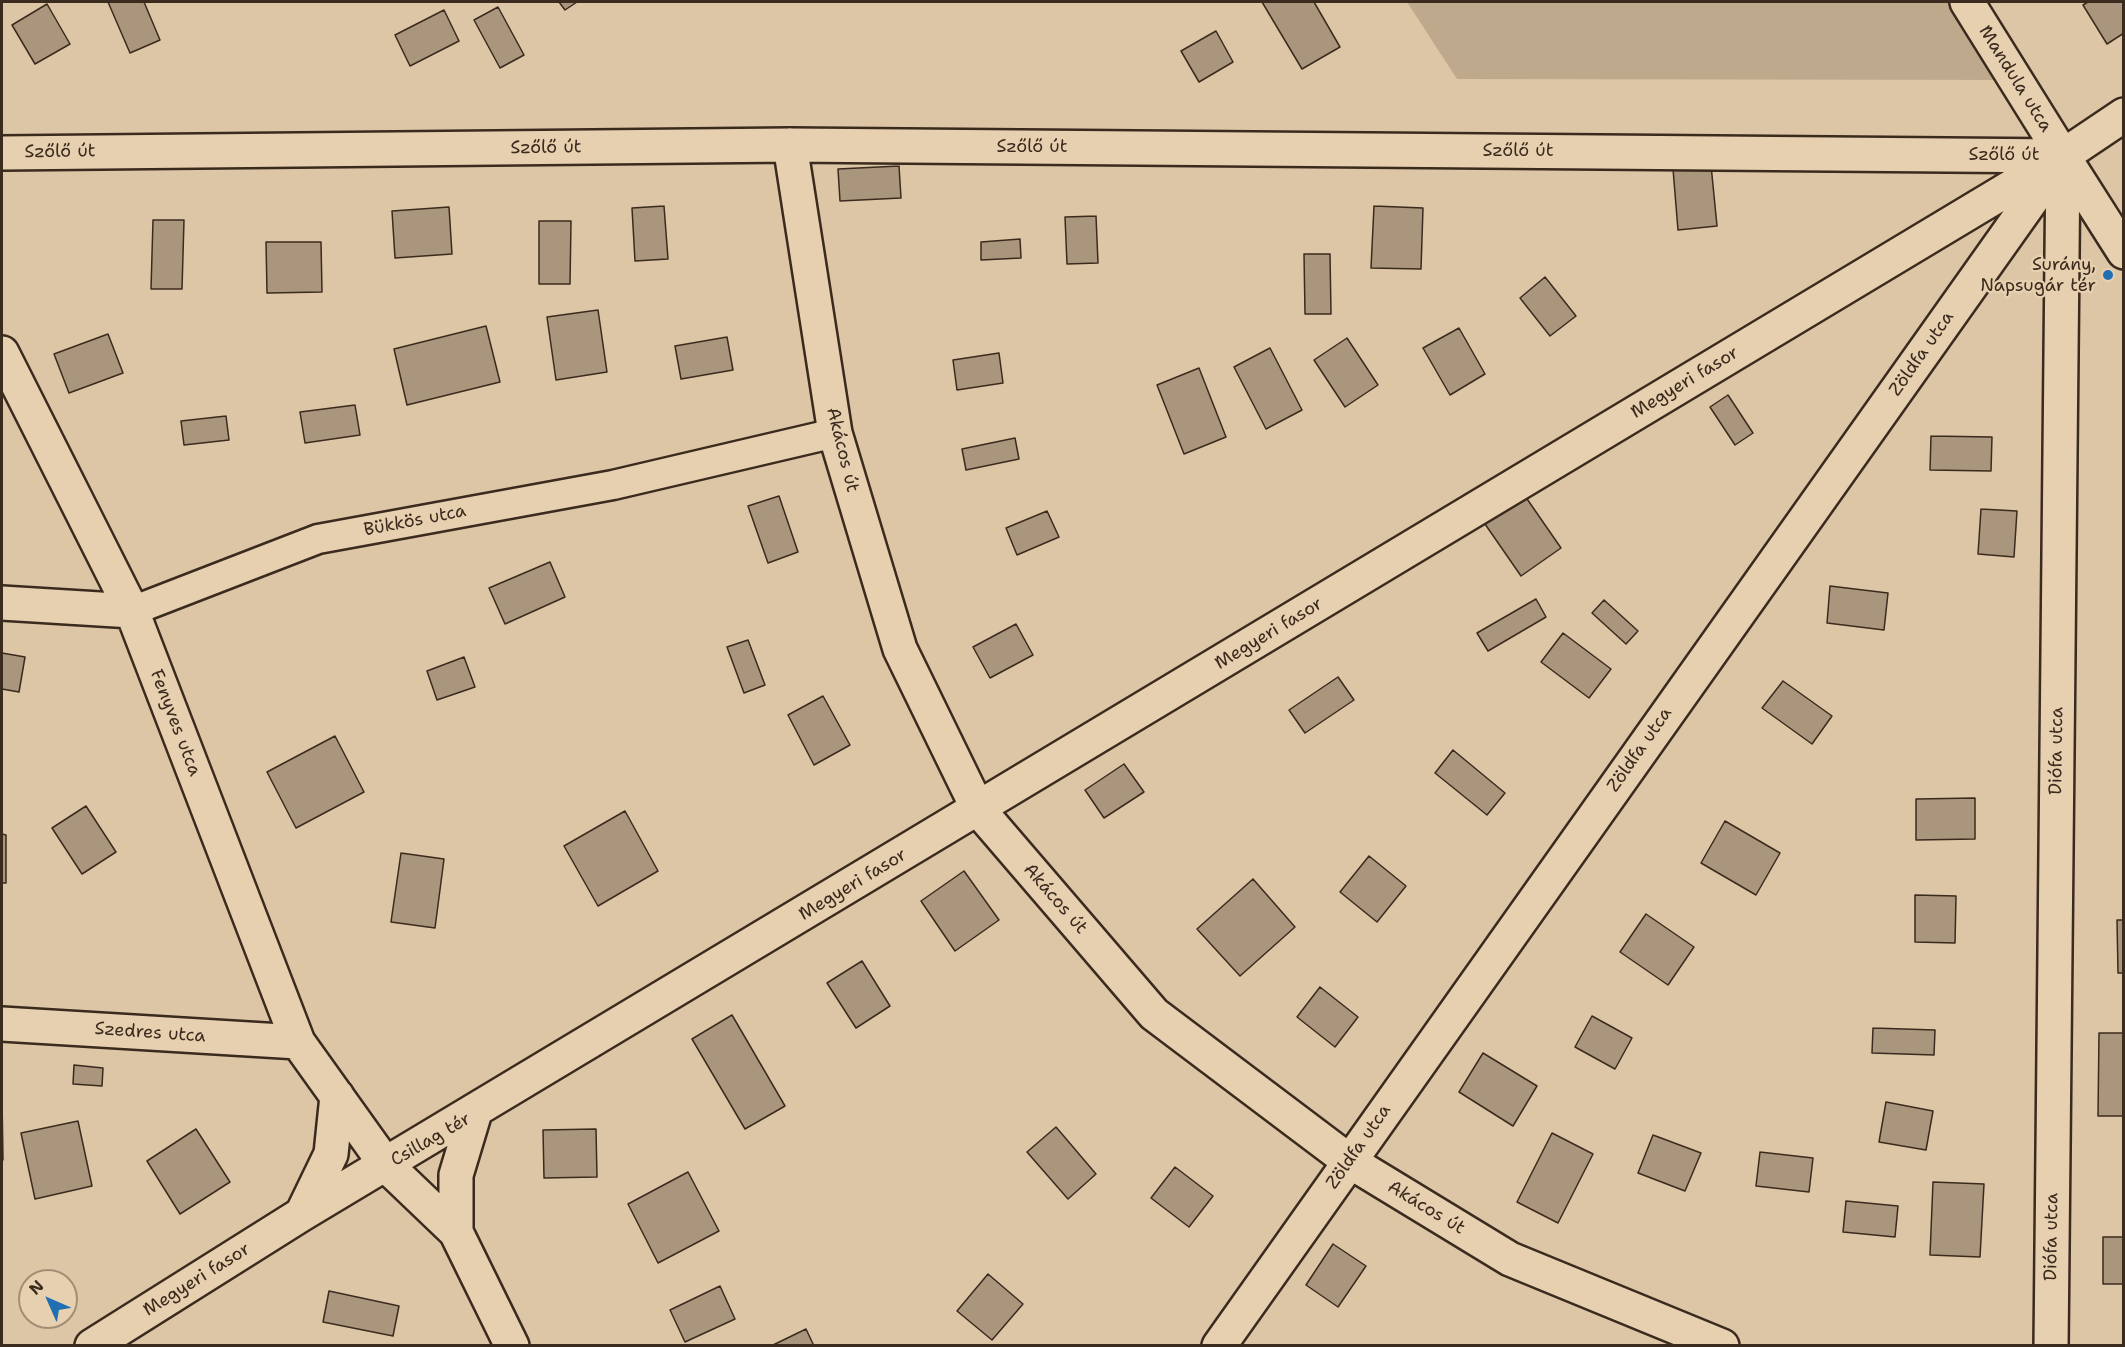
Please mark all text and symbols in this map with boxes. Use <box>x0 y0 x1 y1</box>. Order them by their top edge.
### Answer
street label: Mandula utca <box>1974 22 2056 136</box>
street label: Szőlő út <box>996 136 1068 158</box>
street label: Szőlő út <box>510 137 582 159</box>
street label: Szőlő út <box>1482 140 1554 162</box>
street label: Szőlő út <box>24 141 96 163</box>
street label: Szőlő út <box>1968 144 2040 166</box>
place label: Surány, Napsugár tér <box>1980 254 2096 296</box>
marker: Surány, Napsugár tér <box>2101 268 2115 282</box>
street label: Zöldfa utca <box>1885 308 1959 400</box>
street label: Megyeri fasor <box>1627 342 1743 424</box>
street label: Akácos út <box>821 405 863 495</box>
street label: Bükkös utca <box>362 500 468 542</box>
street label: Megyeri fasor <box>1211 593 1327 675</box>
street label: Fenyves utca <box>145 667 205 779</box>
street label: Zöldfa utca <box>1603 704 1677 796</box>
street label: Diófa utca <box>2045 707 2069 795</box>
street label: Megyeri fasor <box>795 844 911 926</box>
street label: Akácos út <box>1018 859 1092 939</box>
street label: Szedres utca <box>94 1018 206 1048</box>
street label: Zöldfa utca <box>1322 1101 1396 1193</box>
street label: Csillag tér <box>387 1109 475 1171</box>
street label: Akácos út <box>1383 1176 1469 1240</box>
street label: Diófa utca <box>2040 1193 2064 1281</box>
street label: Megyeri fasor <box>140 1239 254 1321</box>
north arrow <box>18 1269 78 1329</box>
text: N <box>24 1275 48 1299</box>

